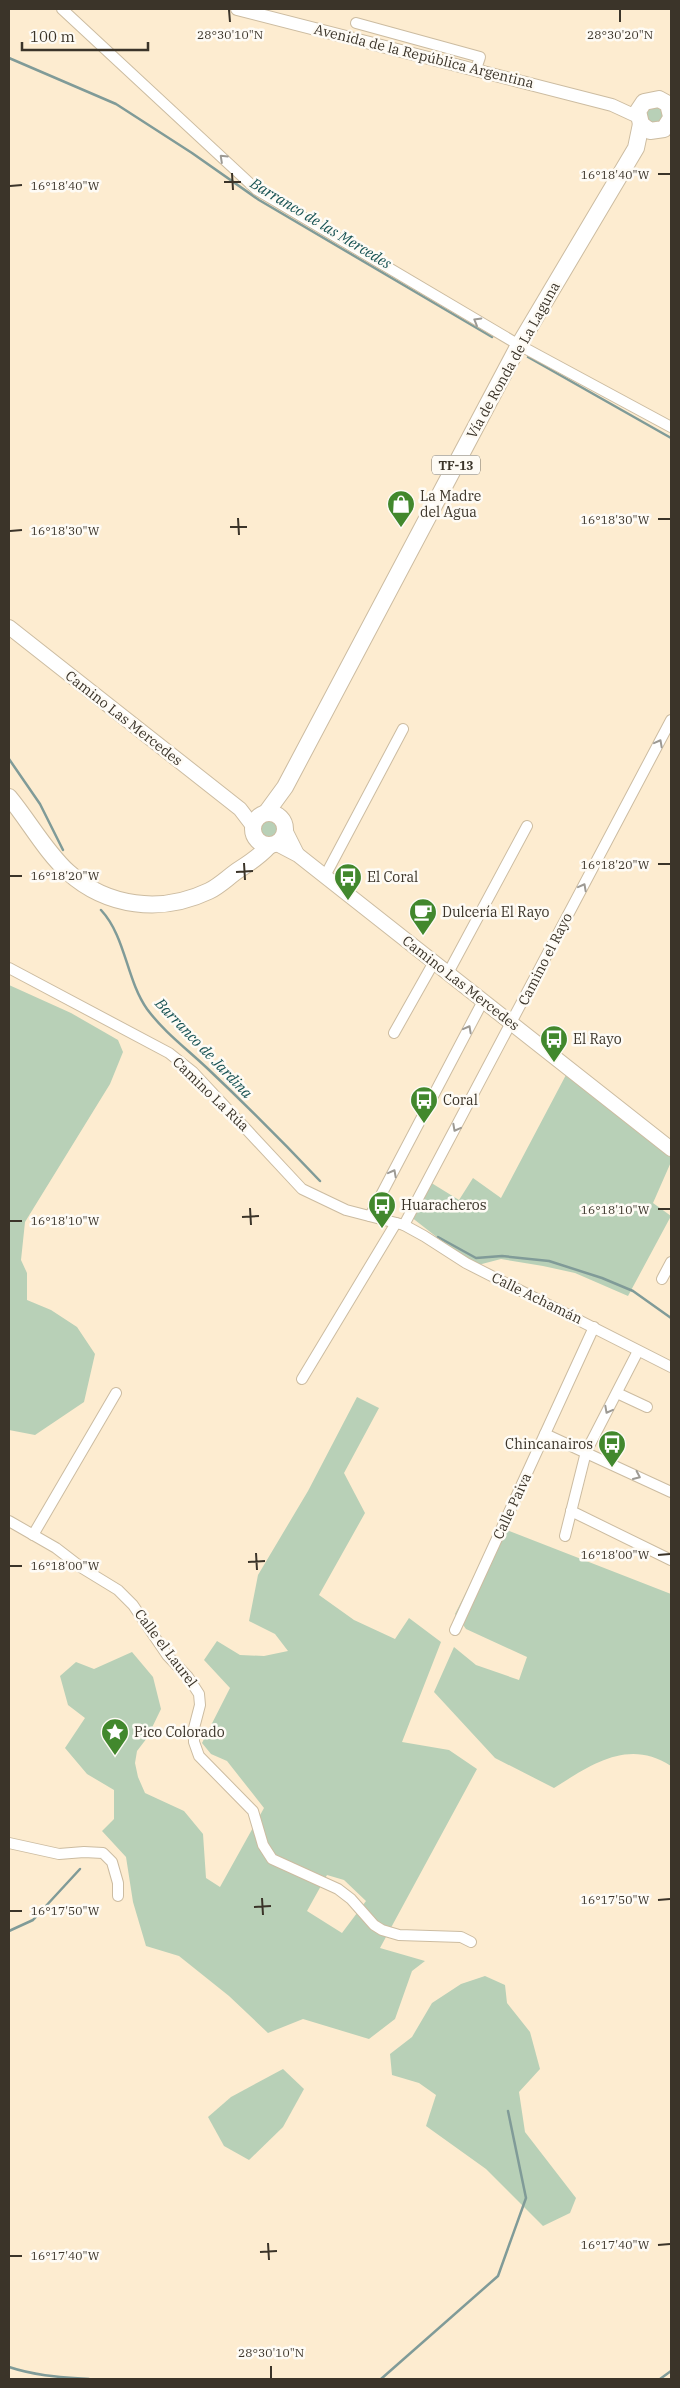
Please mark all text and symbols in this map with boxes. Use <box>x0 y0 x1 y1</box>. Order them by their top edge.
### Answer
scale bar <box>22 20 149 52</box>
street label: Avenida de la República Argentina <box>312 20 536 92</box>
text: 100 m <box>30 27 75 46</box>
text: 28°30'10"N <box>197 27 263 42</box>
text: 28°30'20"N <box>587 27 653 42</box>
one-way arrow <box>219 155 228 164</box>
text: 16°18'40"W <box>581 167 650 182</box>
water label: Barranco de las Mercedes <box>246 173 395 273</box>
text: 16°18'40"W <box>31 178 100 193</box>
street label: Vía de Ronda de La Laguna <box>462 278 564 441</box>
one-way arrow <box>473 317 482 327</box>
road number: TF-13 <box>432 456 480 474</box>
place label: La Madre del Agua <box>420 487 481 521</box>
shop icon: La Madre del Agua <box>386 489 416 528</box>
text: 16°18'30"W <box>581 512 650 527</box>
text: 16°18'30"W <box>31 523 100 538</box>
street label: Camino Las Mercedes <box>62 667 186 770</box>
one-way arrow <box>653 739 663 748</box>
text: 16°18'20"W <box>581 857 650 872</box>
bus stop icon: El Coral <box>333 862 363 901</box>
text: 16°18'20"W <box>31 868 100 883</box>
place label: El Coral <box>367 868 418 886</box>
one-way arrow <box>577 883 587 892</box>
cafe icon: Dulcería El Rayo <box>408 897 438 936</box>
place label: Dulcería El Rayo <box>442 903 550 921</box>
street label: Camino el Rayo <box>514 910 576 1008</box>
street label: Camino Las Mercedes <box>399 932 523 1035</box>
water label: Barranco de Jardina <box>151 993 257 1103</box>
bus stop icon: El Rayo <box>539 1024 569 1063</box>
one-way arrow <box>462 1026 472 1035</box>
place label: El Rayo <box>573 1030 622 1048</box>
street label: Camino La Rúa <box>169 1053 253 1135</box>
bus stop icon: Coral <box>409 1085 439 1124</box>
place label: Coral <box>443 1091 478 1109</box>
one-way arrow <box>452 1122 462 1131</box>
one-way arrow <box>386 1170 396 1179</box>
bus stop icon: Huaracheros <box>367 1190 397 1229</box>
place label: Huaracheros <box>401 1196 487 1214</box>
text: 16°18'10"W <box>581 1202 650 1217</box>
text: 16°18'10"W <box>31 1213 100 1228</box>
street label: Calle Achamán <box>489 1268 585 1328</box>
one-way arrow <box>604 1405 614 1414</box>
bus stop icon: Chincanairos <box>597 1429 627 1468</box>
place label: Chincanairos <box>505 1435 593 1453</box>
street label: Calle Paiva <box>489 1470 535 1542</box>
one-way arrow <box>632 1470 641 1480</box>
text: 16°18'00"W <box>581 1547 650 1562</box>
text: 16°18'00"W <box>31 1558 100 1573</box>
street label: Calle el Laurel <box>131 1605 201 1691</box>
place icon: Pico Colorado <box>100 1717 130 1756</box>
place label: Pico Colorado <box>134 1723 225 1741</box>
text: 16°17'50"W <box>581 1892 650 1907</box>
text: 16°17'50"W <box>31 1903 100 1918</box>
text: 16°17'40"W <box>581 2237 650 2252</box>
text: 16°17'40"W <box>31 2248 100 2263</box>
text: 28°30'10"N <box>238 2345 304 2360</box>

